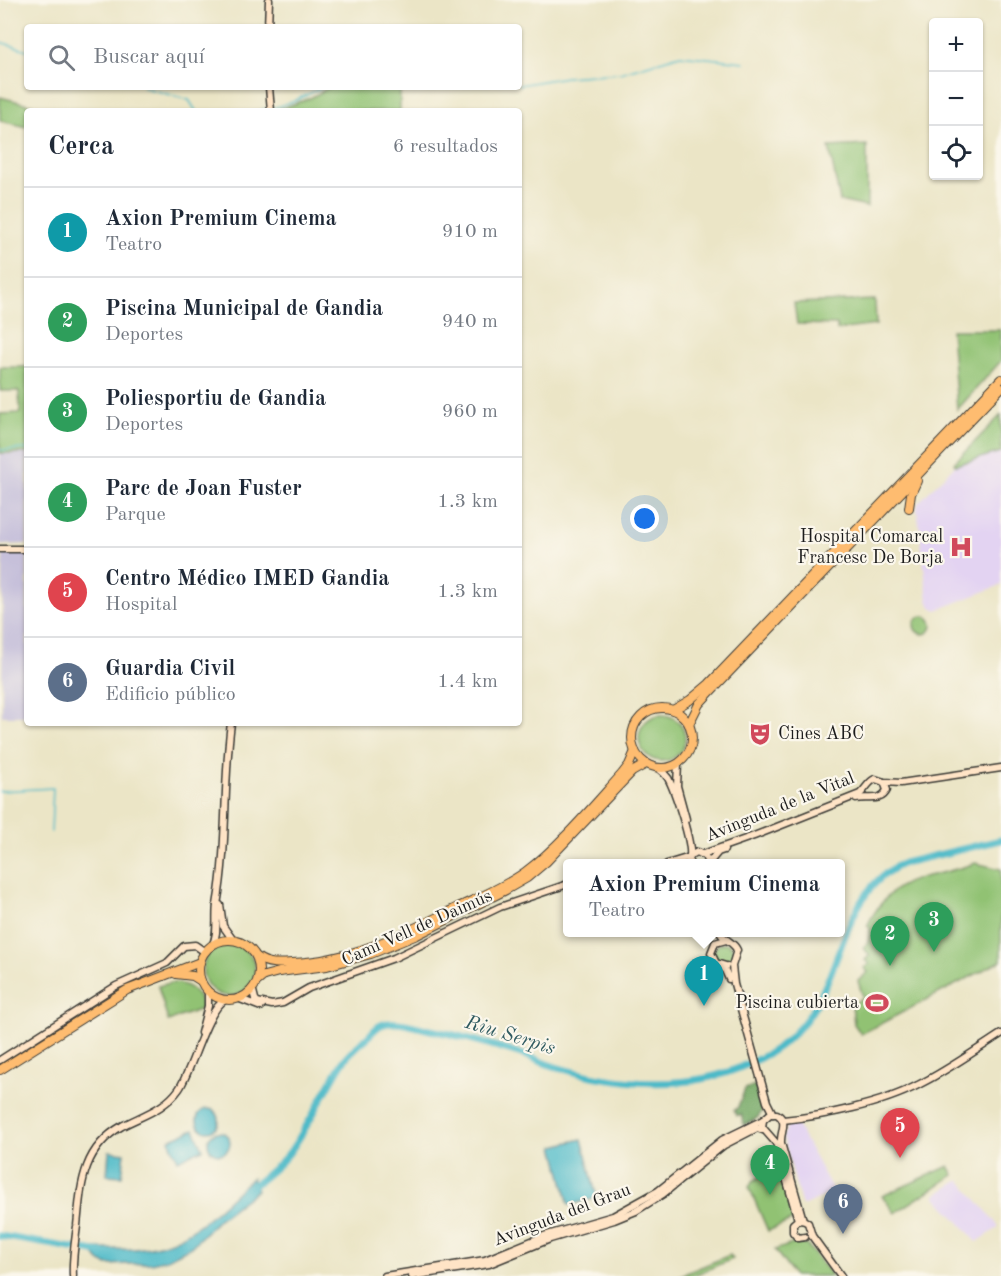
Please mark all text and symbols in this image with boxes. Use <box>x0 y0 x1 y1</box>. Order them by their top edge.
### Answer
map controls <box>929 18 983 180</box>
button: + <box>929 18 983 72</box>
search box <box>24 24 522 90</box>
icon: search <box>45 41 78 74</box>
text: Buscar aquí <box>93 46 205 68</box>
button: − <box>929 72 983 126</box>
button: locate <box>929 126 983 180</box>
text: Cerca <box>48 134 114 160</box>
text: 6 resultados <box>393 137 498 157</box>
text: Axion Premium Cinema <box>105 208 337 230</box>
text: 1 <box>62 222 73 242</box>
text: 910 m <box>442 222 498 242</box>
text: Teatro <box>105 235 162 255</box>
text: Piscina Municipal de Gandia <box>105 298 383 320</box>
text: 2 <box>62 312 73 332</box>
text: 940 m <box>442 312 498 332</box>
text: Deportes <box>105 325 183 345</box>
text: Poliesportiu de Gandia <box>105 388 326 410</box>
text: 3 <box>62 402 73 422</box>
text: 960 m <box>442 402 498 422</box>
text: Deportes <box>105 415 183 435</box>
text: Parc de Joan Fuster <box>105 478 302 500</box>
text: 4 <box>62 492 73 512</box>
text: 1.3 km <box>437 492 498 512</box>
your location <box>630 504 659 533</box>
text: Parque <box>105 505 166 525</box>
place label: Hospital Comarcal Francesc De Borja <box>797 528 943 567</box>
hospital icon: Hospital Comarcal Francesc De Borja <box>948 534 974 560</box>
text: Centro Médico IMED Gandia <box>105 568 389 590</box>
text: 5 <box>62 582 73 602</box>
text: 1.3 km <box>437 582 498 602</box>
text: Hospital <box>105 595 177 615</box>
text: Guardia Civil <box>105 658 235 680</box>
text: 6 <box>62 672 73 692</box>
text: 1.4 km <box>437 672 498 692</box>
text: Edificio público <box>105 685 236 705</box>
theatre icon: Cines ABC <box>747 721 773 747</box>
place label: Cines ABC <box>778 725 864 743</box>
street label: Avinguda de la Vital <box>703 769 857 845</box>
popup <box>563 859 845 937</box>
text: Axion Premium Cinema <box>588 874 820 896</box>
street label: Camí Vell de Daimús <box>339 887 495 969</box>
text: Teatro <box>588 901 645 921</box>
pin: 3 <box>914 902 954 952</box>
pin: 2 <box>870 916 910 966</box>
pin: 1 <box>684 956 724 1006</box>
sports icon: Piscina cubierta <box>864 990 890 1016</box>
place label: Piscina cubierta <box>735 994 859 1012</box>
water label: Riu Serpis <box>462 1013 557 1059</box>
pin: 5 <box>880 1108 920 1158</box>
pin: 4 <box>750 1146 790 1195</box>
street label: Avinguda del Grau <box>491 1180 634 1250</box>
pin: 6 <box>824 1184 862 1234</box>

